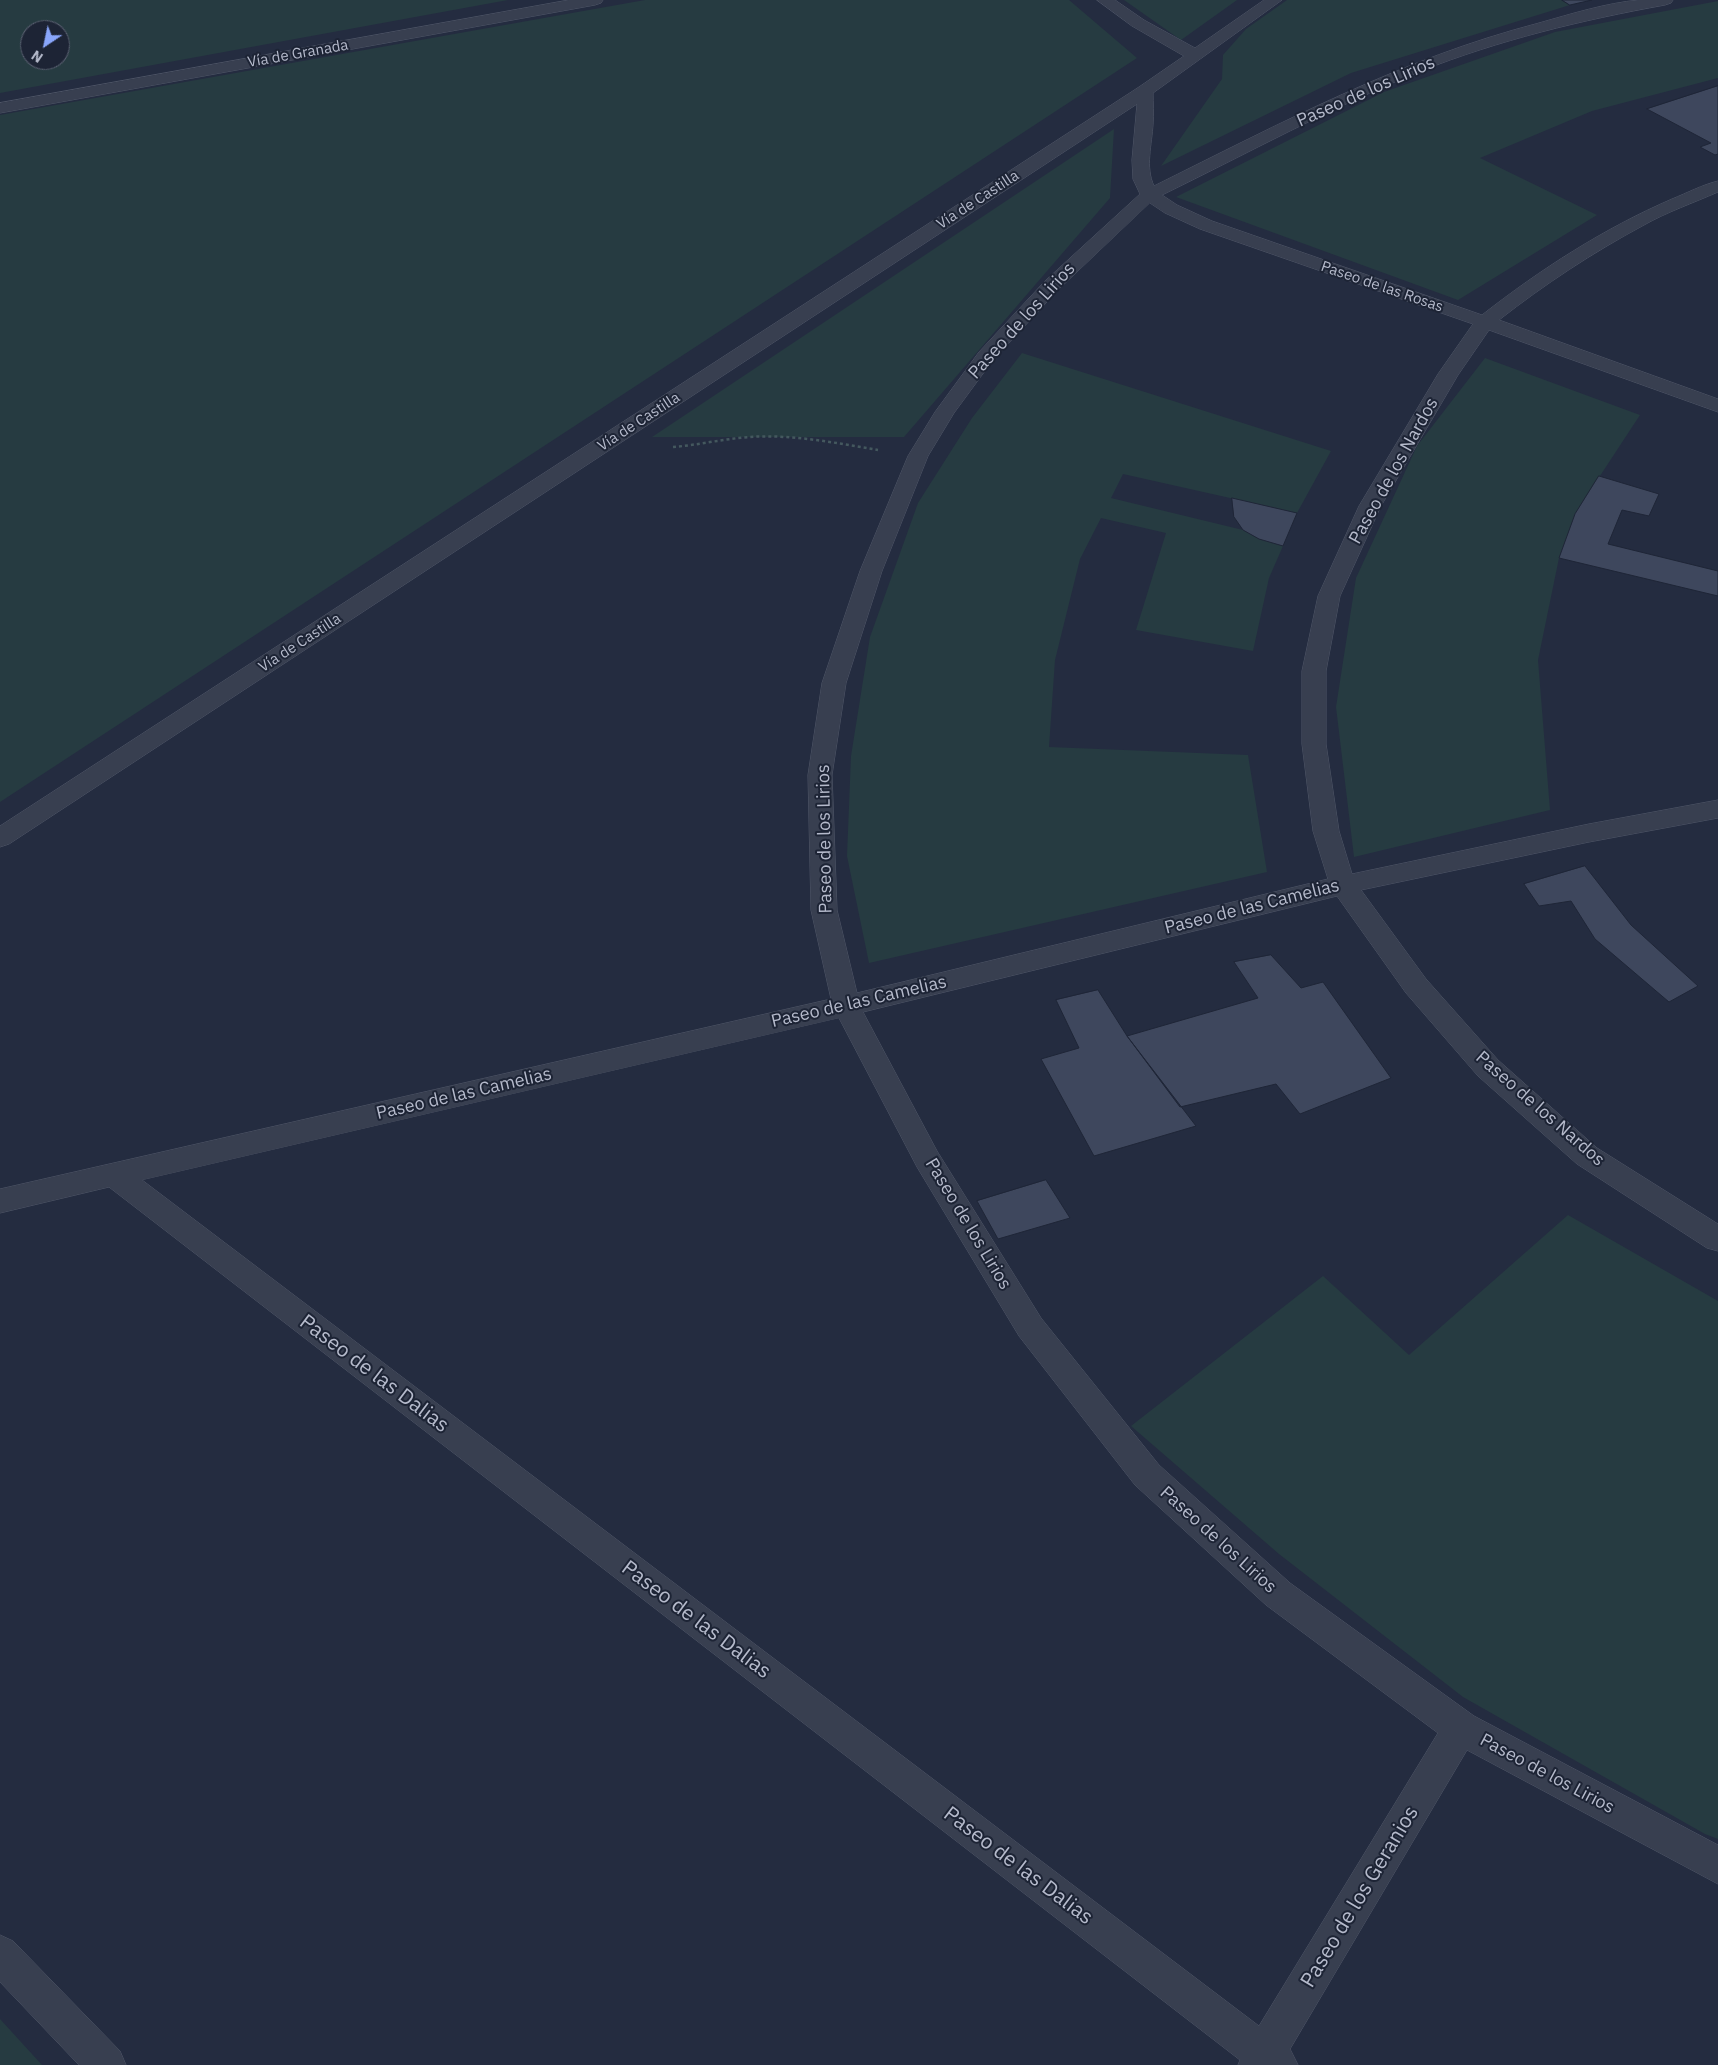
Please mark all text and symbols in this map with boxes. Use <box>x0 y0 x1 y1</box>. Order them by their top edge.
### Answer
north arrow <box>20 20 70 70</box>
street label: Vía de Granada <box>246 36 350 72</box>
text: N <box>28 46 46 67</box>
street label: Paseo de los Lirios <box>1293 52 1439 132</box>
street label: Vía de Castilla <box>933 167 1023 233</box>
street label: Paseo de los Lirios <box>964 258 1080 384</box>
street label: Paseo de las Rosas <box>1318 258 1446 316</box>
street label: Vía de Castilla <box>594 389 684 455</box>
street label: Paseo de los Nardos <box>1345 394 1443 548</box>
street label: Vía de Castilla <box>255 610 345 676</box>
street label: Paseo de los Lirios <box>813 764 837 914</box>
street label: Paseo de las Camelias <box>1162 875 1342 939</box>
street label: Paseo de las Camelias <box>769 971 949 1033</box>
street label: Paseo de los Nardos <box>1471 1047 1609 1171</box>
street label: Paseo de las Camelias <box>374 1063 554 1125</box>
street label: Paseo de los Lirios <box>920 1154 1016 1294</box>
street label: Paseo de las Dalias <box>294 1310 454 1438</box>
street label: Paseo de los Lirios <box>1155 1482 1281 1598</box>
street label: Paseo de las Dalias <box>616 1556 776 1684</box>
street label: Paseo de los Lirios <box>1476 1729 1618 1819</box>
street label: Paseo de las Dalias <box>938 1802 1098 1930</box>
street label: Paseo de los Geranios <box>1296 1802 1424 1992</box>

